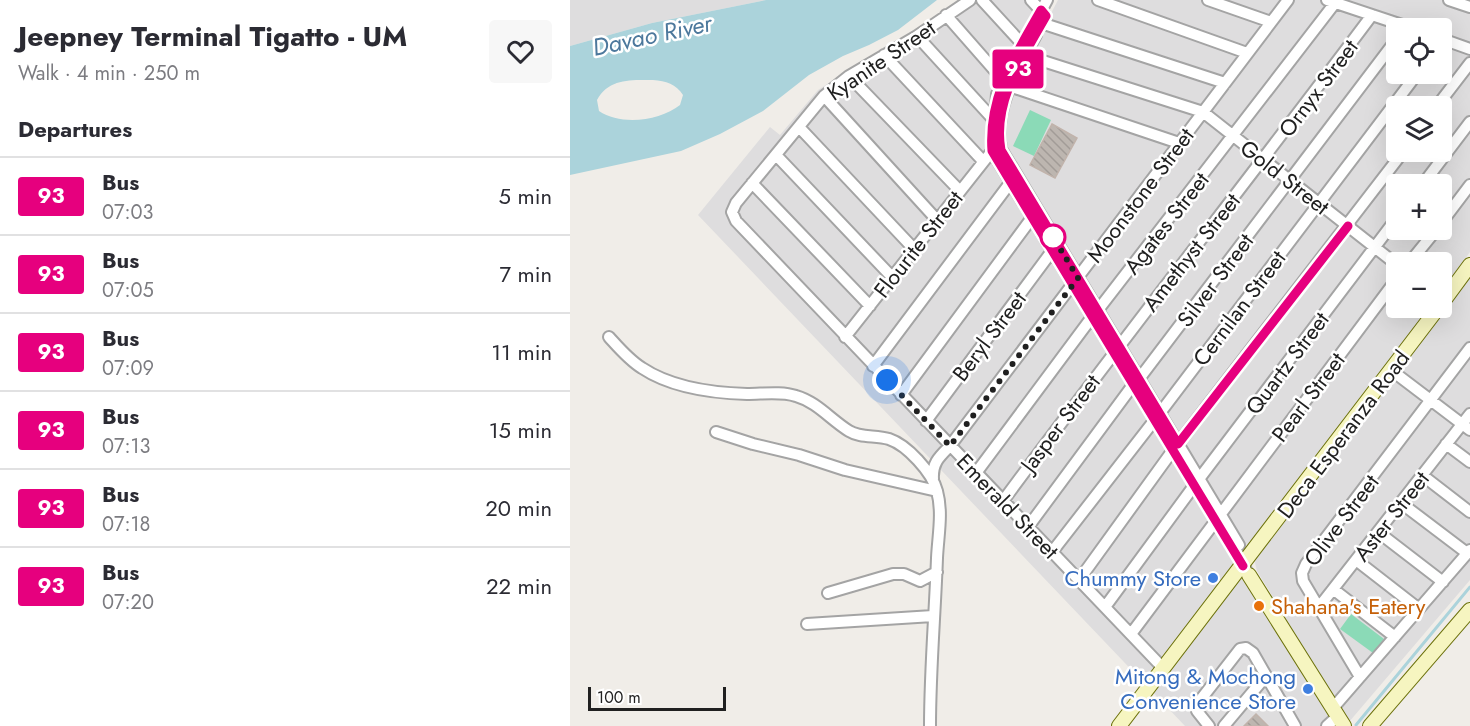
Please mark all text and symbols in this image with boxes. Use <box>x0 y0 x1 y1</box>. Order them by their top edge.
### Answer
water label: Davao River <box>589 5 717 65</box>
street label: Kyanite Street <box>820 12 942 108</box>
text: Jeepney Terminal Tigatto - UM <box>18 16 407 57</box>
map controls <box>1386 18 1452 318</box>
button: locate <box>1386 18 1452 84</box>
button: heart <box>489 20 552 83</box>
street label: Ornyx Street <box>1271 32 1366 144</box>
line badge: 93 <box>991 50 1045 88</box>
text: 93 <box>1004 54 1032 84</box>
text: Walk · 4 min · 250 m <box>18 59 200 88</box>
button: layers <box>1386 96 1452 162</box>
text: Departures <box>18 113 132 145</box>
street label: Moonstone Street <box>1079 120 1202 269</box>
street label: Gold Street <box>1233 132 1337 223</box>
street label: Agates Street <box>1116 164 1217 281</box>
text: Bus <box>102 166 139 198</box>
button: + <box>1386 174 1452 240</box>
text: 5 min <box>499 180 552 212</box>
text: 93 <box>37 181 65 211</box>
street label: Flourite Street <box>866 183 971 305</box>
street label: Amethyst Street <box>1134 185 1248 318</box>
text: 07:03 <box>102 198 153 227</box>
unlabelled marker <box>1040 224 1066 250</box>
street label: Silver Street <box>1169 226 1261 334</box>
street label: Cernilan Street <box>1185 243 1294 373</box>
text: Bus <box>102 244 139 276</box>
button: − <box>1386 252 1452 318</box>
text: 7 min <box>499 258 552 290</box>
text: 93 <box>37 259 65 289</box>
text: 07:05 <box>102 276 154 305</box>
street label: Beryl Street <box>944 284 1034 388</box>
street label: Quartz Street <box>1238 304 1337 421</box>
text: Bus <box>102 322 139 354</box>
text: 11 min <box>491 336 552 368</box>
text: 93 <box>37 337 65 367</box>
street label: Deca Esperanza Road <box>1269 343 1417 525</box>
street label: Pearl Street <box>1264 345 1353 449</box>
text: 07:09 <box>102 354 154 383</box>
your location <box>872 365 902 395</box>
street label: Jasper Street <box>1011 367 1108 481</box>
text: Bus <box>102 400 139 432</box>
text: 15 min <box>489 414 552 446</box>
text: 93 <box>37 415 65 445</box>
text: 07:13 <box>102 432 150 461</box>
street label: Emerald Street <box>949 446 1067 566</box>
street label: Aster Street <box>1346 464 1437 568</box>
street label: Olive Street <box>1296 467 1387 573</box>
text: Bus <box>102 478 139 510</box>
text: 20 min <box>485 492 552 524</box>
text: 93 <box>37 493 65 523</box>
text: 07:18 <box>102 510 150 539</box>
text: Bus <box>102 556 139 588</box>
place label: Chummy Store <box>1064 562 1201 594</box>
text: 22 min <box>486 570 552 602</box>
text: 93 <box>37 571 65 601</box>
marker: Chummy Store <box>1206 571 1220 585</box>
text: 07:20 <box>102 588 154 617</box>
place label: Shahana's Eatery <box>1271 590 1426 622</box>
marker: Shahana's Eatery <box>1252 599 1266 613</box>
place label: Mitong & Mochong Convenience Store <box>1115 660 1296 717</box>
marker: Mitong & Mochong Convenience Store <box>1301 682 1315 696</box>
scale bar <box>588 684 726 712</box>
text: 100 m <box>597 686 641 709</box>

